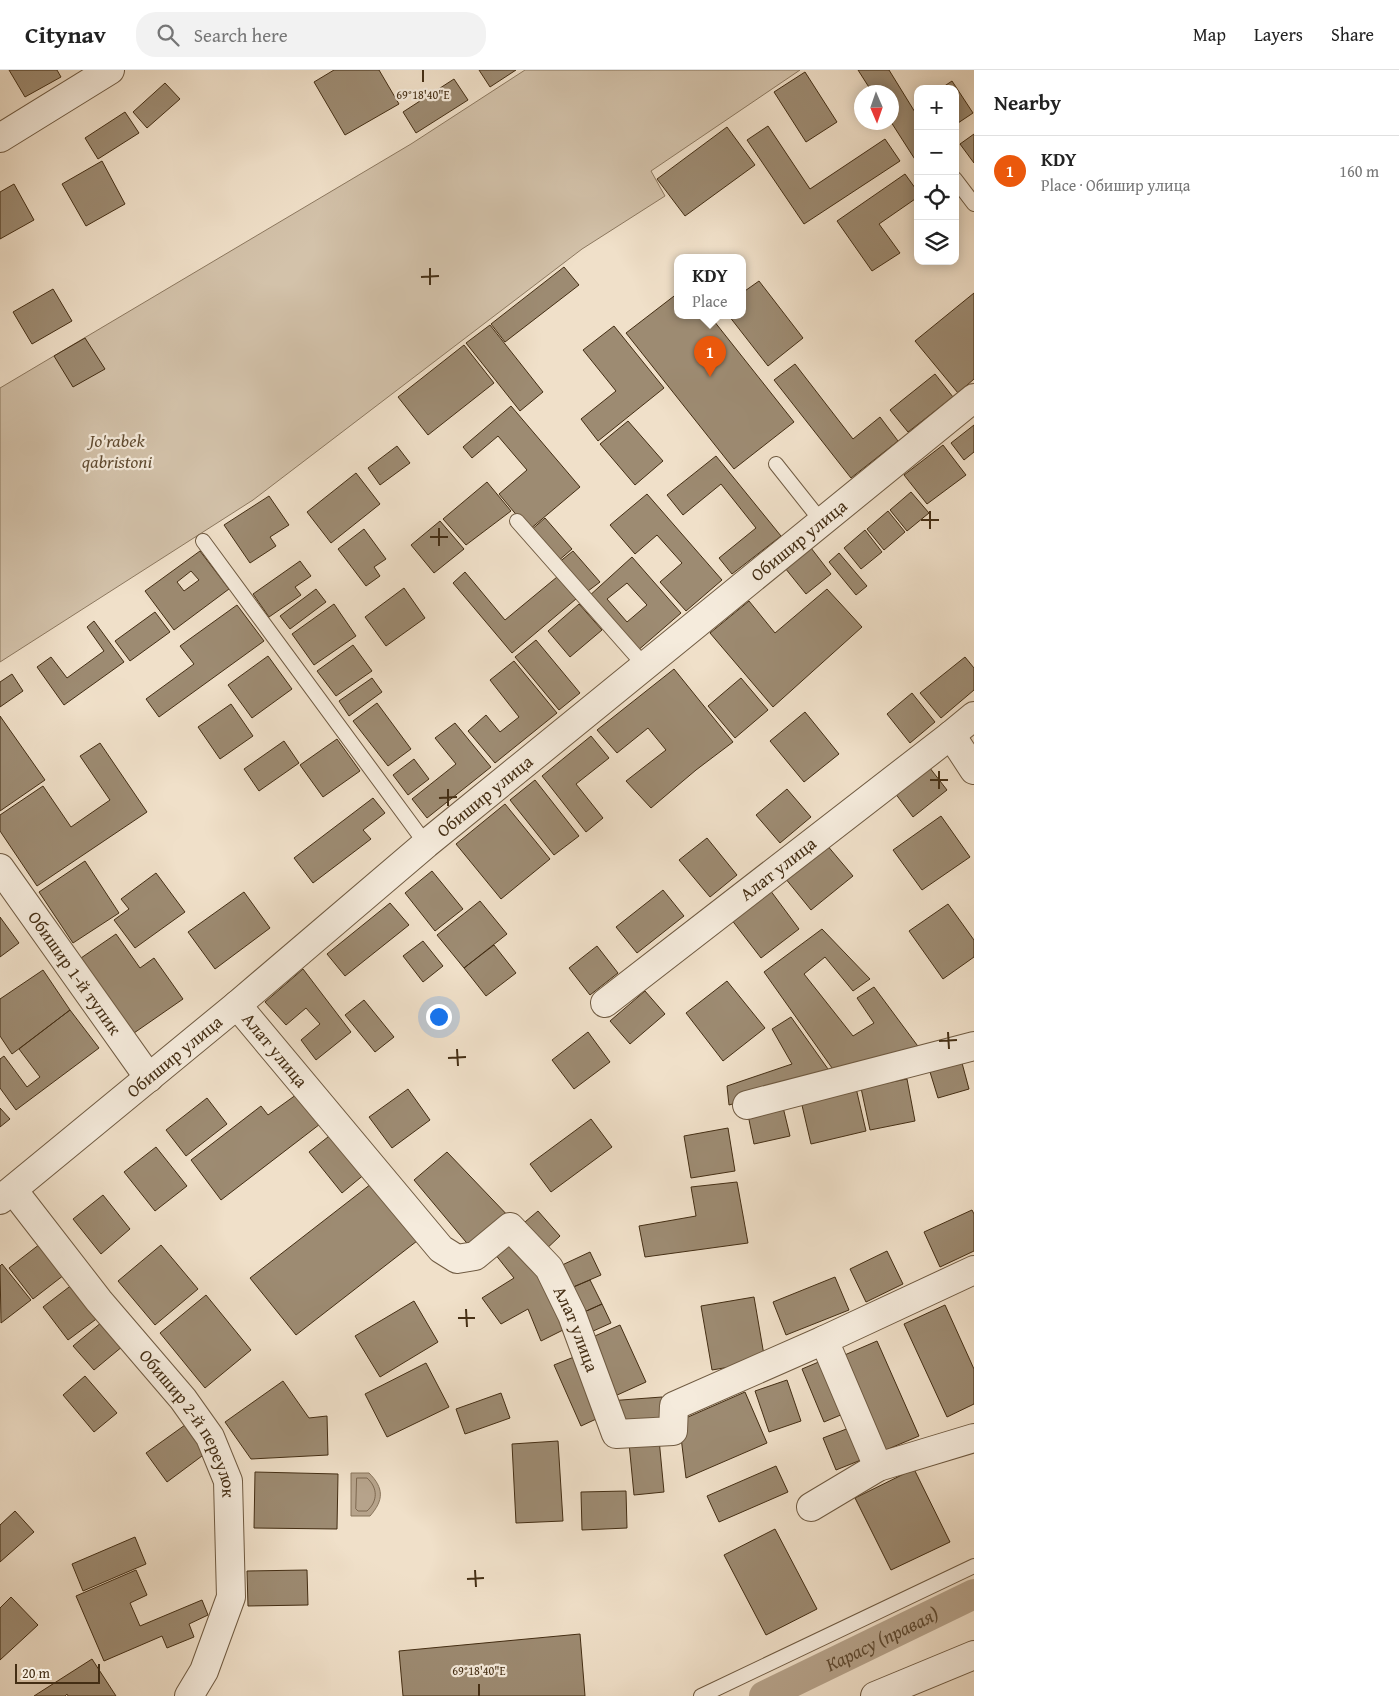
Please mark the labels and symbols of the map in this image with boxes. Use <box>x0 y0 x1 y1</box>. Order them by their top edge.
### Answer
north arrow <box>854 85 899 130</box>
text: 69°18'40"E <box>396 86 450 103</box>
pin: 1 <box>694 336 726 377</box>
park label: Jo'rabek qabristoni <box>82 427 152 475</box>
street label: Обишир улица <box>744 492 853 588</box>
street label: Обишир улица <box>430 748 539 843</box>
street label: Алат улица <box>734 830 822 907</box>
street label: Обишир 1-й тупик <box>22 905 129 1041</box>
your location <box>426 1004 452 1030</box>
street label: Алат улица <box>236 1006 315 1094</box>
street label: Обишир улица <box>120 1008 228 1104</box>
street label: Алат улица <box>547 1281 606 1376</box>
street label: Обишир 2-й переулок <box>133 1343 242 1499</box>
water label: Карасу (правая) <box>821 1599 943 1678</box>
scale bar <box>15 1661 100 1684</box>
text: 69°18'40"E <box>452 1662 506 1679</box>

